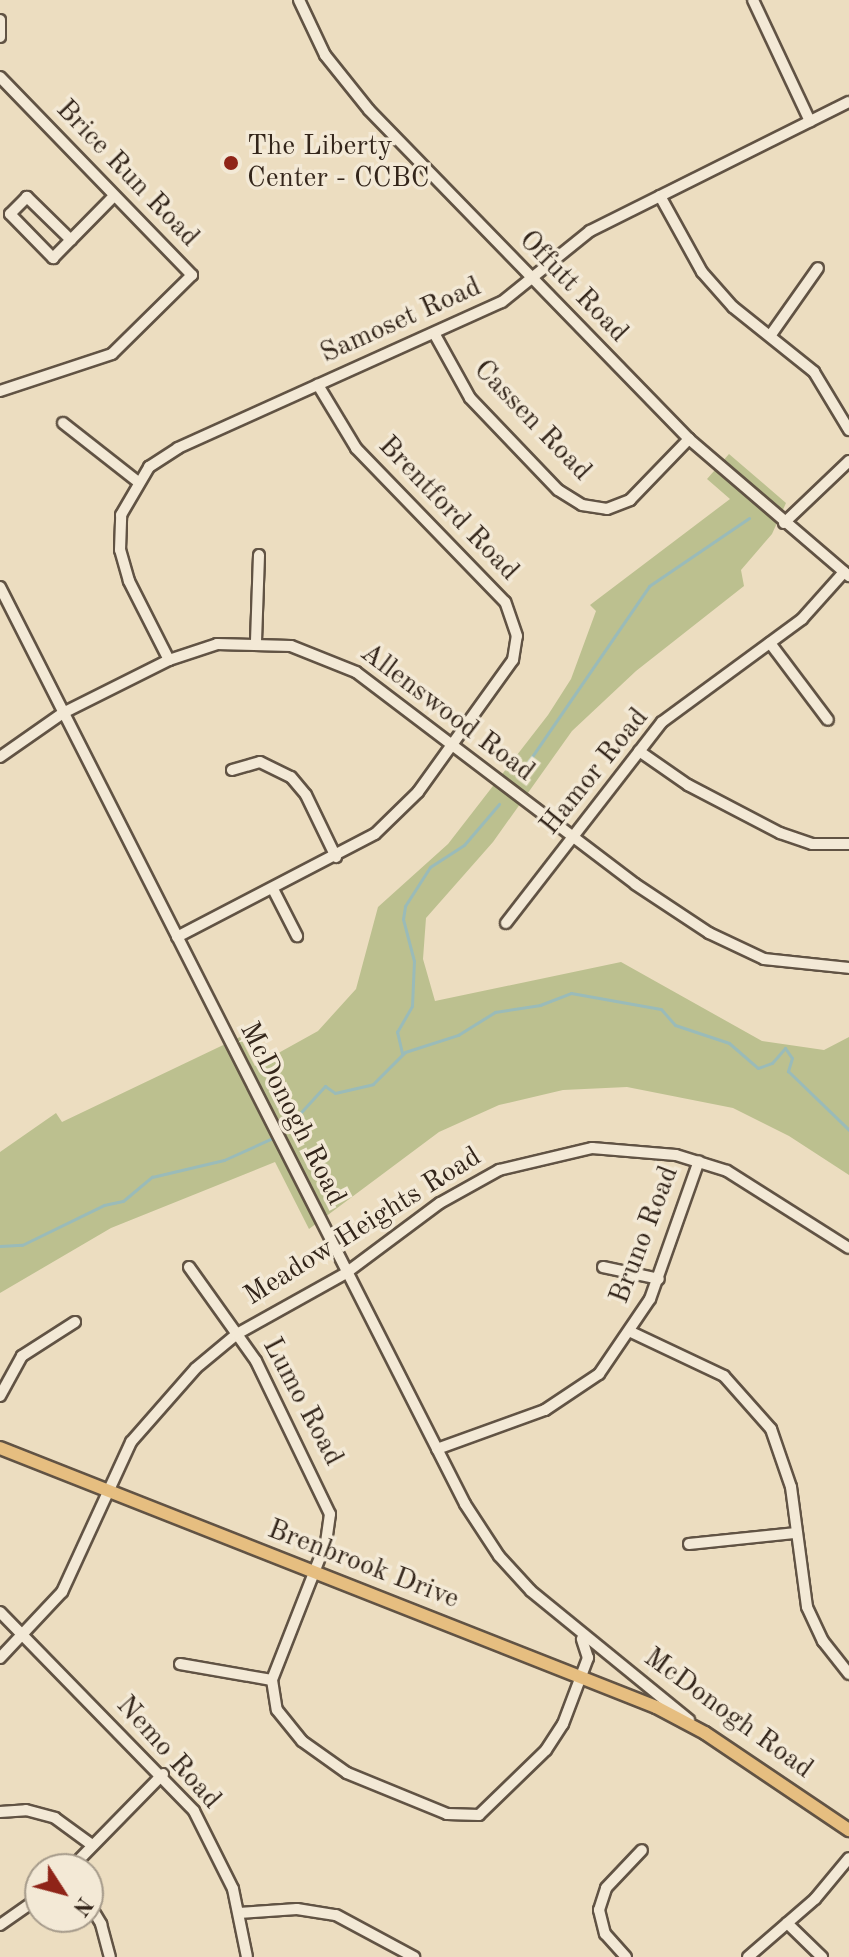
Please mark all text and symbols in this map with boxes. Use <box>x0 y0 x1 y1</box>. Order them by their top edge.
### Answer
street label: Brice Run Road <box>48 93 206 255</box>
place label: The Liberty Center - CCBC <box>247 130 430 196</box>
marker: The Liberty Center - CCBC <box>222 154 240 172</box>
street label: Offutt Road <box>511 224 635 350</box>
street label: Samoset Road <box>315 271 487 371</box>
street label: Cassen Road <box>466 354 598 488</box>
street label: Brentford Road <box>371 430 525 588</box>
street label: Allenswood Road <box>353 636 541 790</box>
street label: Hamor Road <box>534 702 656 842</box>
street label: McDonogh Road <box>231 1017 353 1211</box>
street label: Meadow Heights Road <box>238 1140 488 1314</box>
street label: Bruno Road <box>603 1161 687 1309</box>
street label: Lumo Road <box>254 1332 350 1472</box>
street label: Brenbrook Drive <box>263 1513 463 1617</box>
street label: McDonogh Road <box>637 1641 819 1787</box>
street label: Nemo Road <box>108 1689 228 1817</box>
north arrow <box>24 1853 104 1933</box>
text: N <box>68 1893 96 1919</box>

